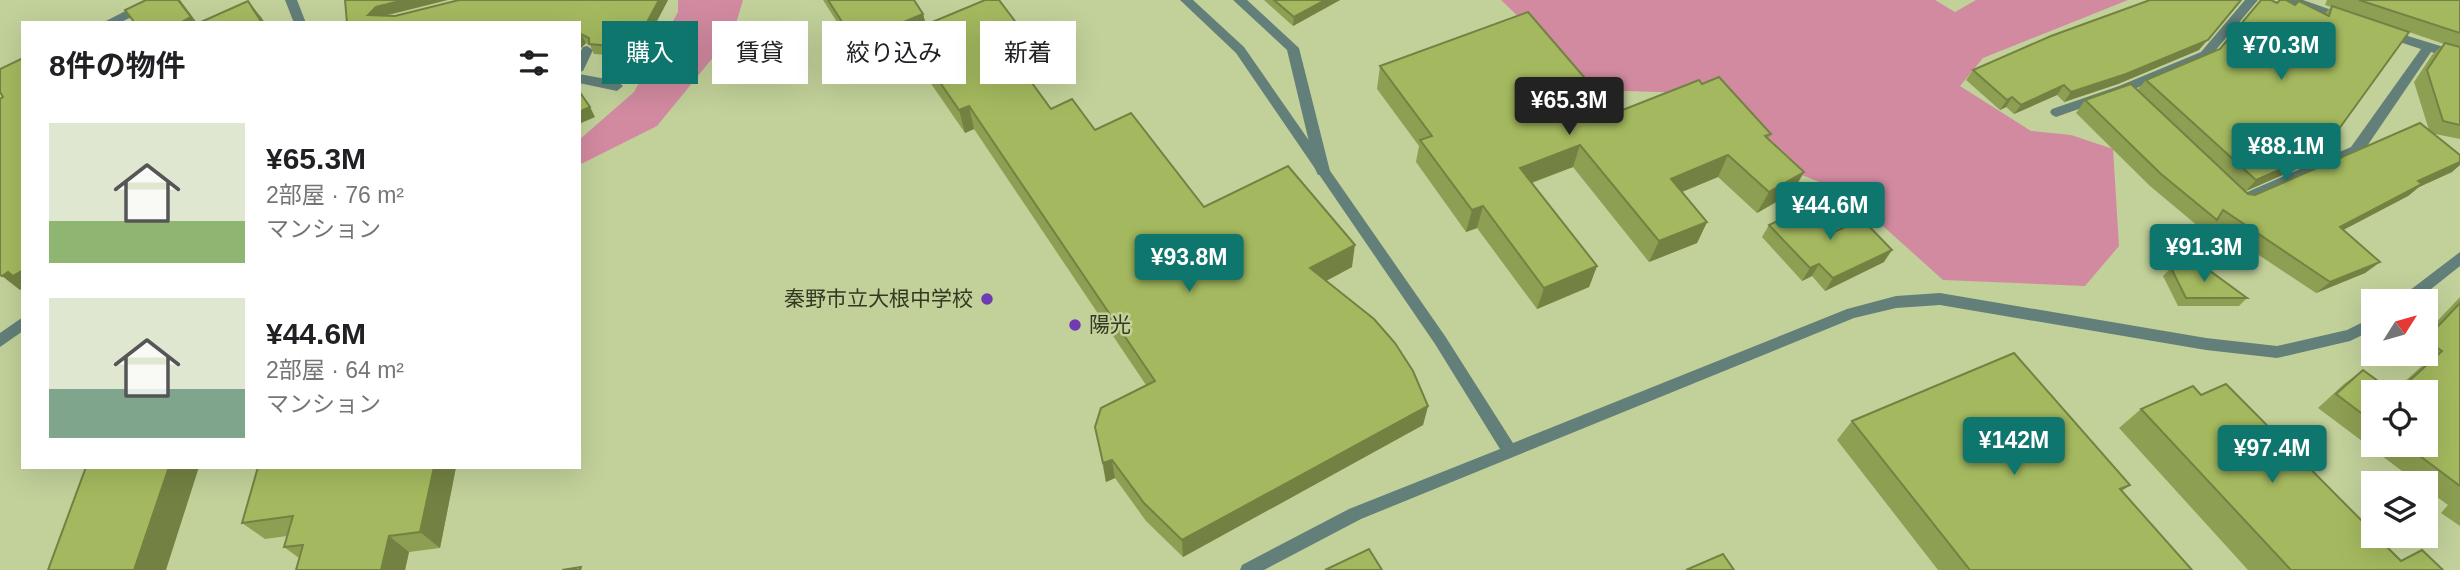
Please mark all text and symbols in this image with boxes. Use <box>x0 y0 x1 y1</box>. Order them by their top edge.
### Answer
chip: 購入 <box>602 21 698 84</box>
chip: 賃貸 <box>712 21 808 84</box>
chip: 絞り込み <box>822 21 966 84</box>
chip: 新着 <box>980 21 1076 84</box>
pin: ¥70.3M <box>2224 22 2338 82</box>
text: ¥70.3M <box>2243 32 2319 58</box>
icon: filters <box>515 44 553 82</box>
text: 8件の物件 <box>49 49 186 82</box>
pin: ¥65.3M <box>1512 78 1626 137</box>
text: ¥65.3M <box>1531 87 1607 113</box>
pin: ¥88.1M <box>2229 124 2343 183</box>
text: ¥88.1M <box>2248 133 2324 159</box>
text: ¥65.3M <box>266 142 366 175</box>
icon: home <box>105 151 189 235</box>
text: 2部屋 · 76 m² <box>266 182 404 208</box>
pin: ¥44.6M <box>1773 182 1887 242</box>
text: ¥44.6M <box>1792 192 1868 218</box>
text: マンション <box>266 216 381 242</box>
pin: ¥91.3M <box>2147 224 2261 284</box>
pin: ¥93.8M <box>1132 234 1246 294</box>
text: ¥91.3M <box>2166 234 2242 260</box>
text: ¥93.8M <box>1151 244 1227 270</box>
place label: 秦野市立大根中学校 <box>784 287 973 310</box>
north arrow <box>2361 289 2438 366</box>
map controls <box>2361 289 2438 548</box>
marker: 秦野市立大根中学校 <box>979 291 995 307</box>
place label: 陽光 <box>1089 313 1131 336</box>
text: ¥44.6M <box>266 317 366 350</box>
marker: 陽光 <box>1067 317 1083 333</box>
icon: home <box>105 326 189 410</box>
text: 2部屋 · 64 m² <box>266 357 404 383</box>
button: locate <box>2361 380 2438 457</box>
text: マンション <box>266 391 381 417</box>
pin: ¥142M <box>1965 418 2063 477</box>
pin: ¥97.4M <box>2215 426 2329 485</box>
text: ¥142M <box>1979 427 2049 453</box>
text: ¥97.4M <box>2234 435 2310 461</box>
button: layers <box>2361 471 2438 548</box>

